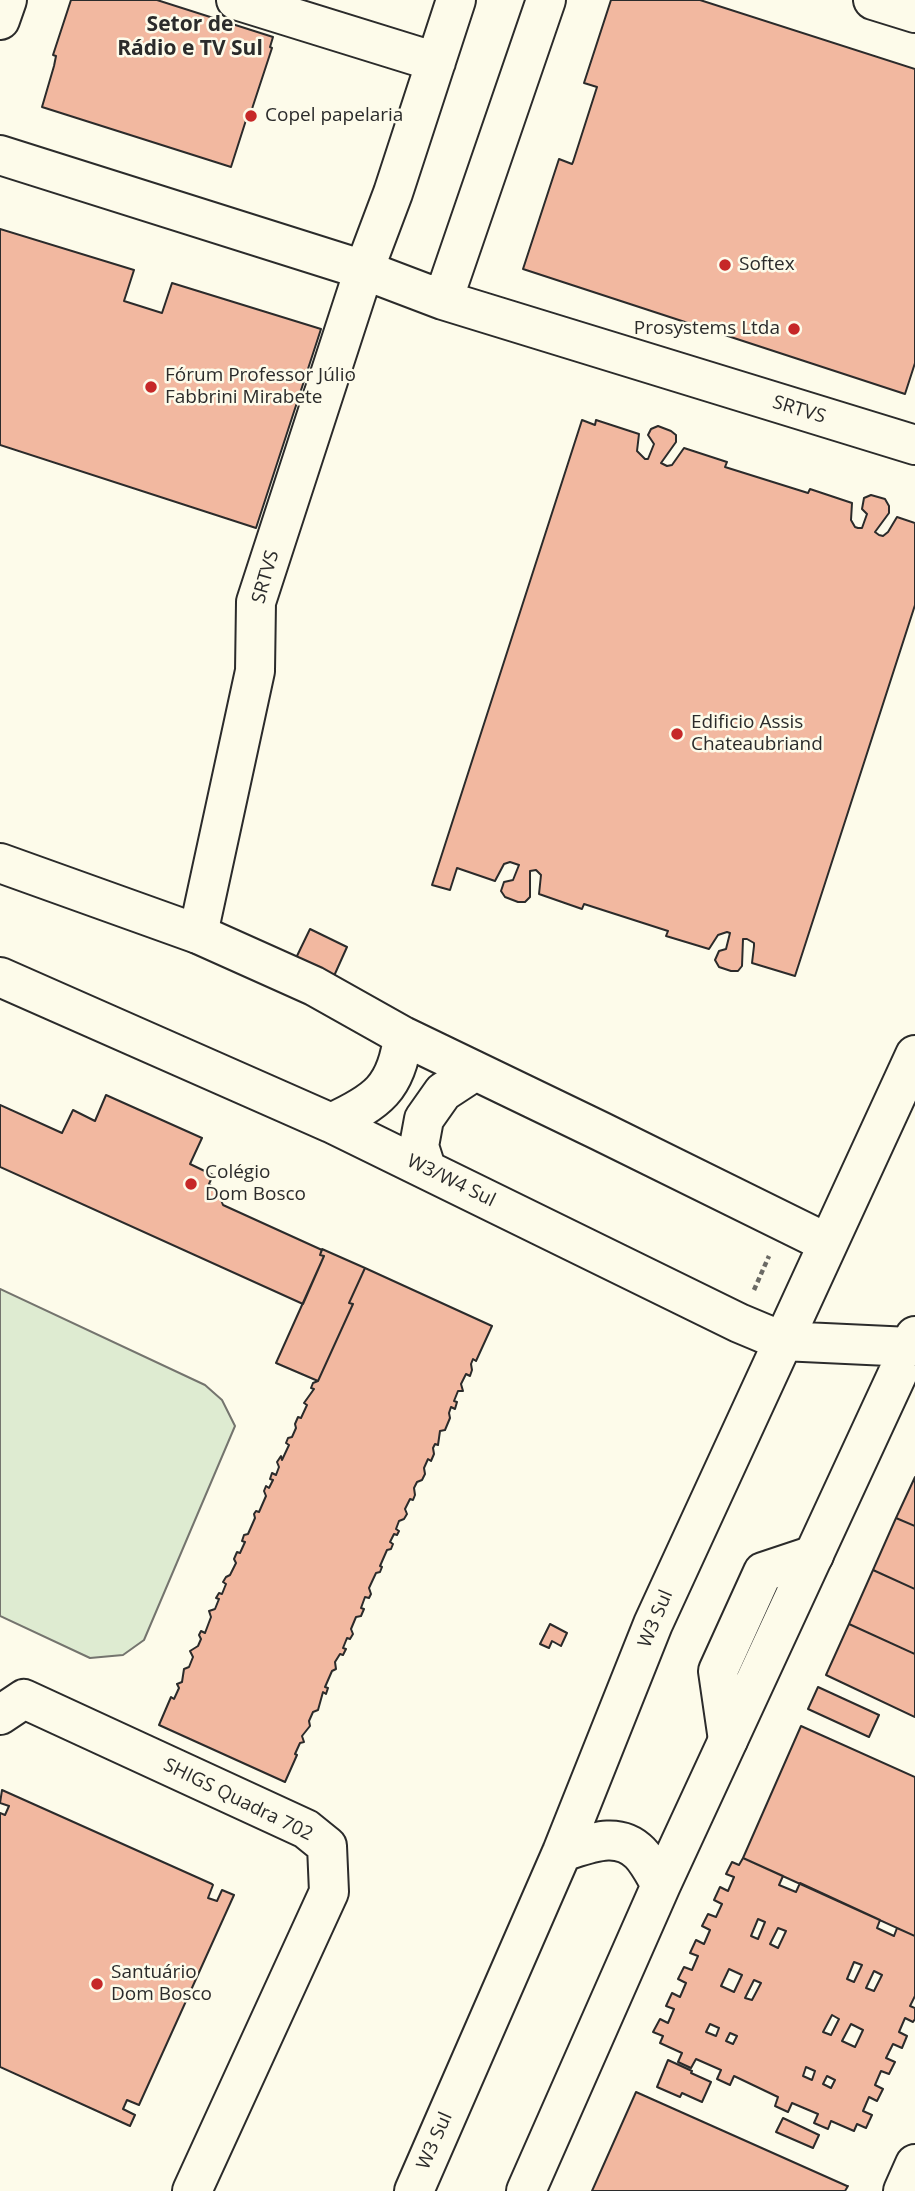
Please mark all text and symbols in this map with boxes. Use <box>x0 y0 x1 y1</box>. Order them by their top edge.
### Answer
district label: Setor de Rádio e TV Sul <box>117 12 263 62</box>
place label: Copel papelaria <box>265 105 403 127</box>
marker: Copel papelaria <box>243 108 259 124</box>
place label: Softex <box>739 254 795 276</box>
marker: Softex <box>717 257 733 273</box>
place label: Prosystems Ltda <box>634 318 780 340</box>
marker: Prosystems Ltda <box>786 321 802 337</box>
place label: Fórum Professor Júlio Fabbrini Mirabete <box>165 365 356 409</box>
marker: Fórum Professor Júlio Fabbrini Mirabete <box>143 379 159 395</box>
street label: SRTVS <box>770 391 828 429</box>
street label: SRTVS <box>248 548 284 606</box>
place label: Edificio Assis Chateaubriand <box>691 712 823 756</box>
marker: Edificio Assis Chateaubriand <box>669 726 685 742</box>
street label: W3/W4 Sul <box>403 1150 499 1212</box>
place label: Colégio Dom Bosco <box>205 1162 306 1206</box>
marker: Colégio Dom Bosco <box>183 1176 199 1192</box>
street label: W3 Sul <box>634 1587 678 1651</box>
street label: SHIGS Quadra 702 <box>160 1754 316 1846</box>
place label: Santuário Dom Bosco <box>111 1962 212 2006</box>
marker: Santuário Dom Bosco <box>89 1976 105 1992</box>
street label: W3 Sul <box>412 2109 458 2173</box>

